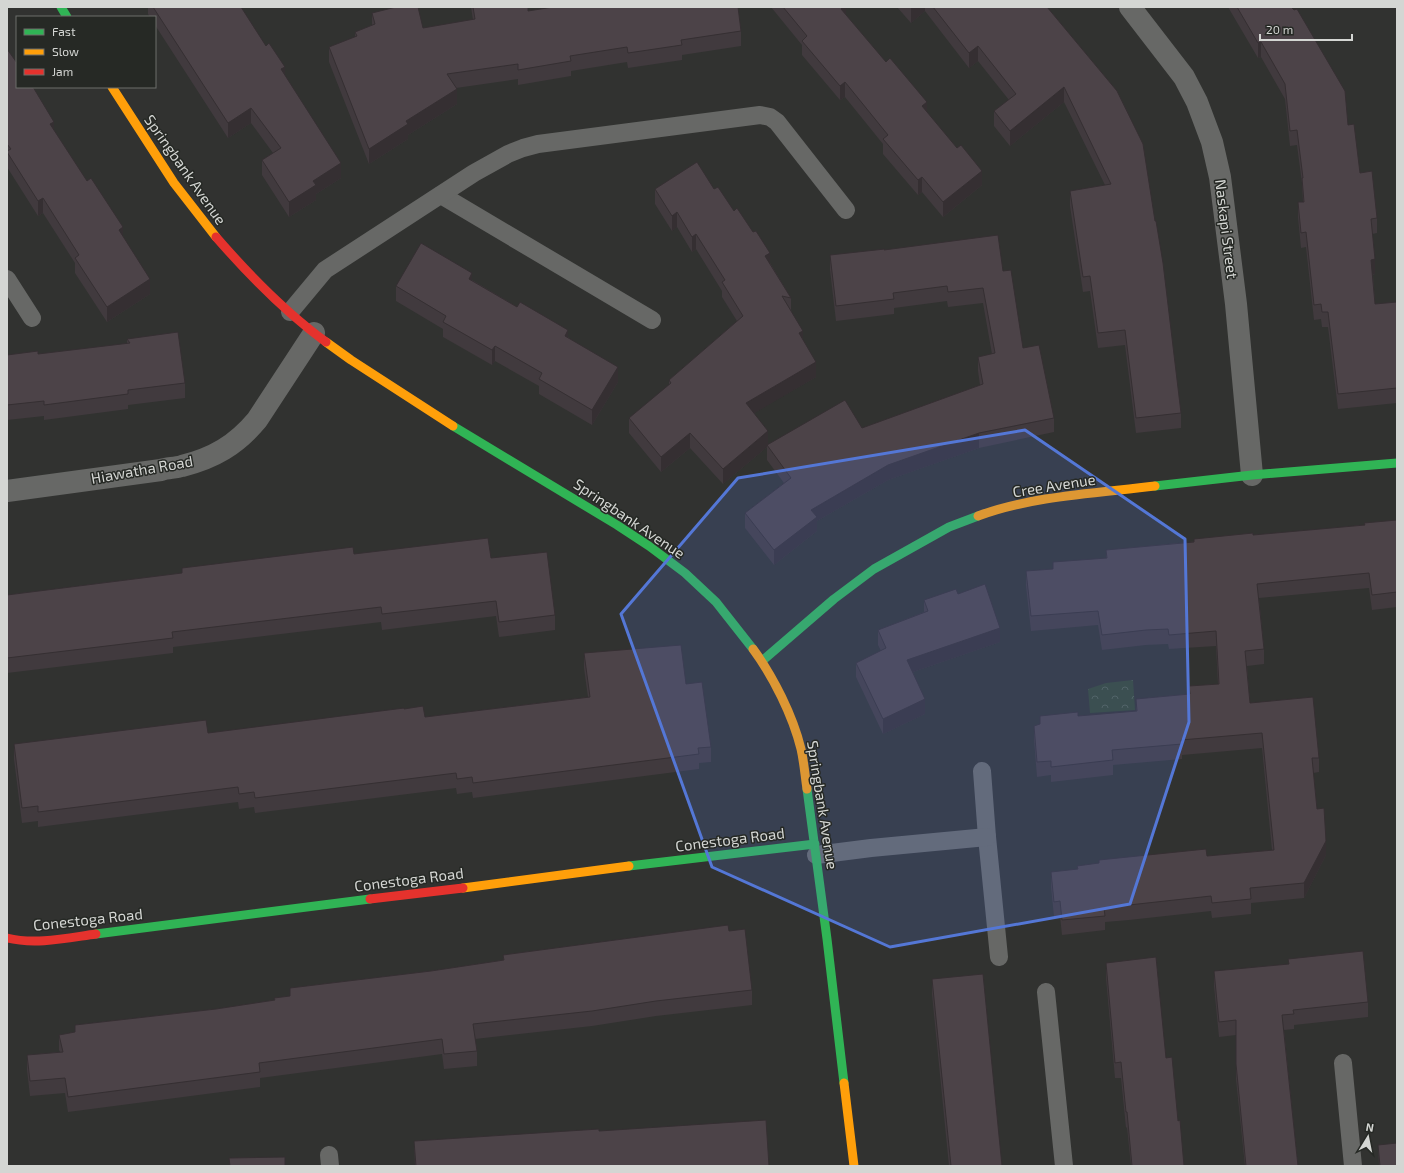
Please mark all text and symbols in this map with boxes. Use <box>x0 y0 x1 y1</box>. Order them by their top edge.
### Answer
legend <box>16 16 156 88</box>
scale bar <box>1260 16 1352 42</box>
text: 20 m <box>1266 22 1293 36</box>
text: Fast <box>52 24 76 38</box>
text: Slow <box>52 44 79 58</box>
text: Jam <box>52 64 73 78</box>
street label: Springbank Avenue <box>141 111 231 228</box>
street label: Naskapi Street <box>1212 178 1242 280</box>
street label: Hiawatha Road <box>89 451 194 487</box>
street label: Cree Avenue <box>1011 470 1097 500</box>
street label: Springbank Avenue <box>571 474 689 562</box>
street label: Springbank Avenue <box>804 739 842 871</box>
street label: Conestoga Road <box>674 823 786 855</box>
street label: Conestoga Road <box>353 863 465 895</box>
street label: Conestoga Road <box>32 904 144 934</box>
north arrow <box>1348 1117 1388 1157</box>
text: N <box>1365 1120 1375 1134</box>

